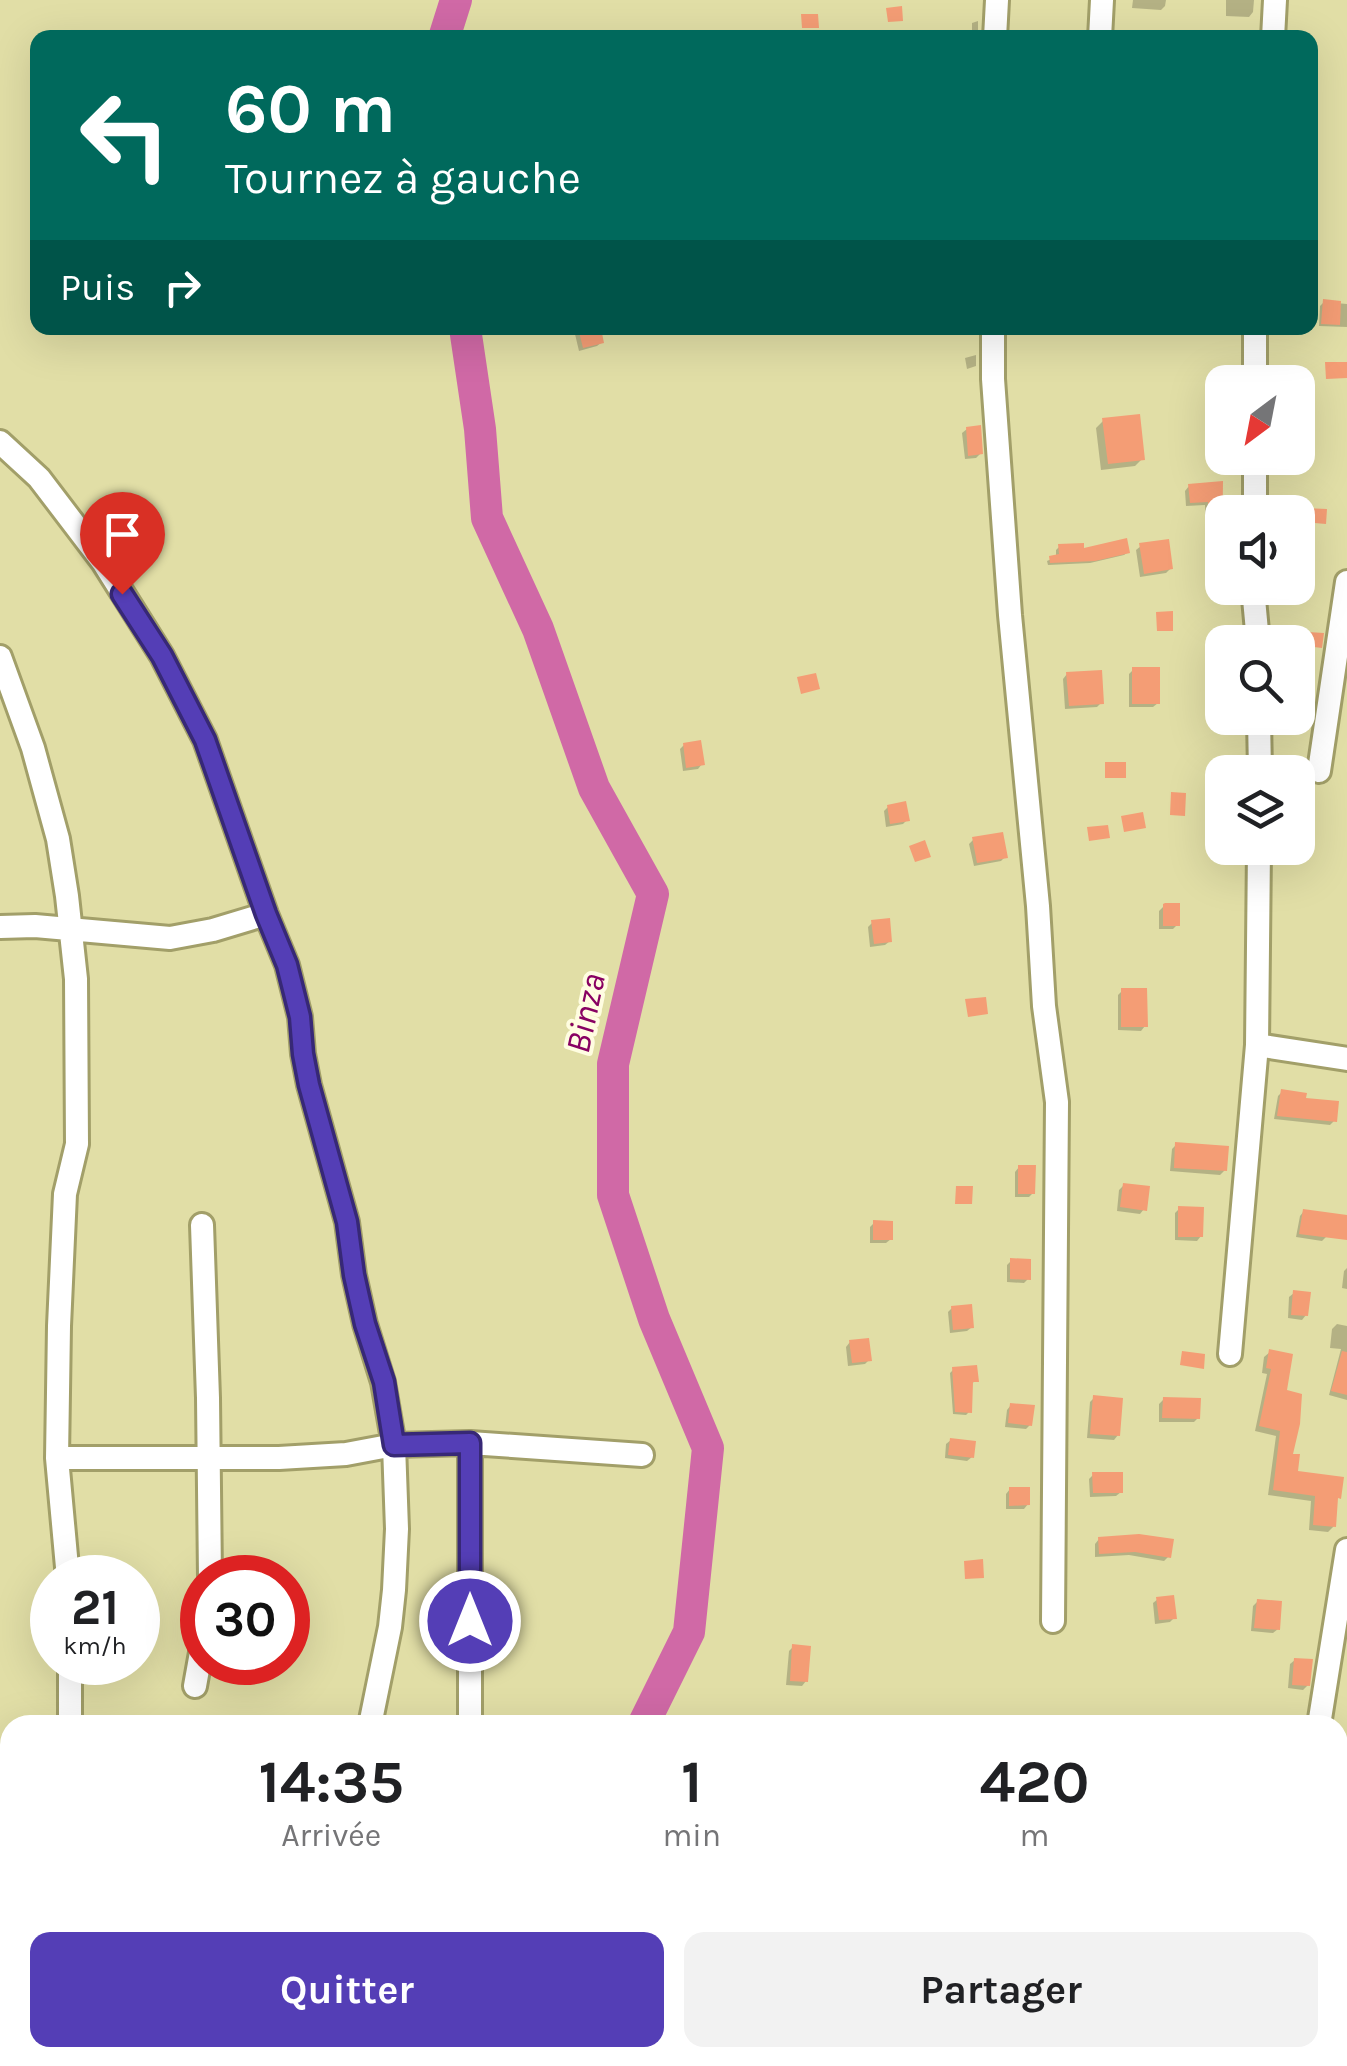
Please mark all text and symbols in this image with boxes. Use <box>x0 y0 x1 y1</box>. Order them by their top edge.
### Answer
text: 60 m <box>225 68 396 150</box>
icon: left <box>60 70 190 200</box>
text: Tournez à gauche <box>225 152 581 204</box>
icon: right <box>155 260 210 315</box>
text: Puis <box>60 265 135 310</box>
north arrow <box>1205 365 1315 475</box>
map controls <box>1205 365 1315 865</box>
pin <box>80 492 165 595</box>
button: sound <box>1205 495 1315 605</box>
icon: arrive <box>95 507 150 562</box>
button: search <box>1205 625 1315 735</box>
button: layers <box>1205 755 1315 865</box>
water label: Binza <box>557 969 614 1057</box>
speed limit sign: 30 <box>180 1555 310 1685</box>
position arrow <box>418 1569 522 1673</box>
text: 21 <box>71 1578 119 1637</box>
text: km/h <box>63 1631 127 1660</box>
text: 14:35 <box>258 1747 404 1817</box>
text: 1 <box>681 1747 702 1817</box>
text: 420 <box>980 1747 1090 1817</box>
text: Arrivée <box>281 1817 381 1854</box>
text: min <box>662 1817 721 1854</box>
text: m <box>1020 1817 1050 1854</box>
button: Quitter <box>30 1932 664 2047</box>
button: Partager <box>684 1932 1318 2047</box>

